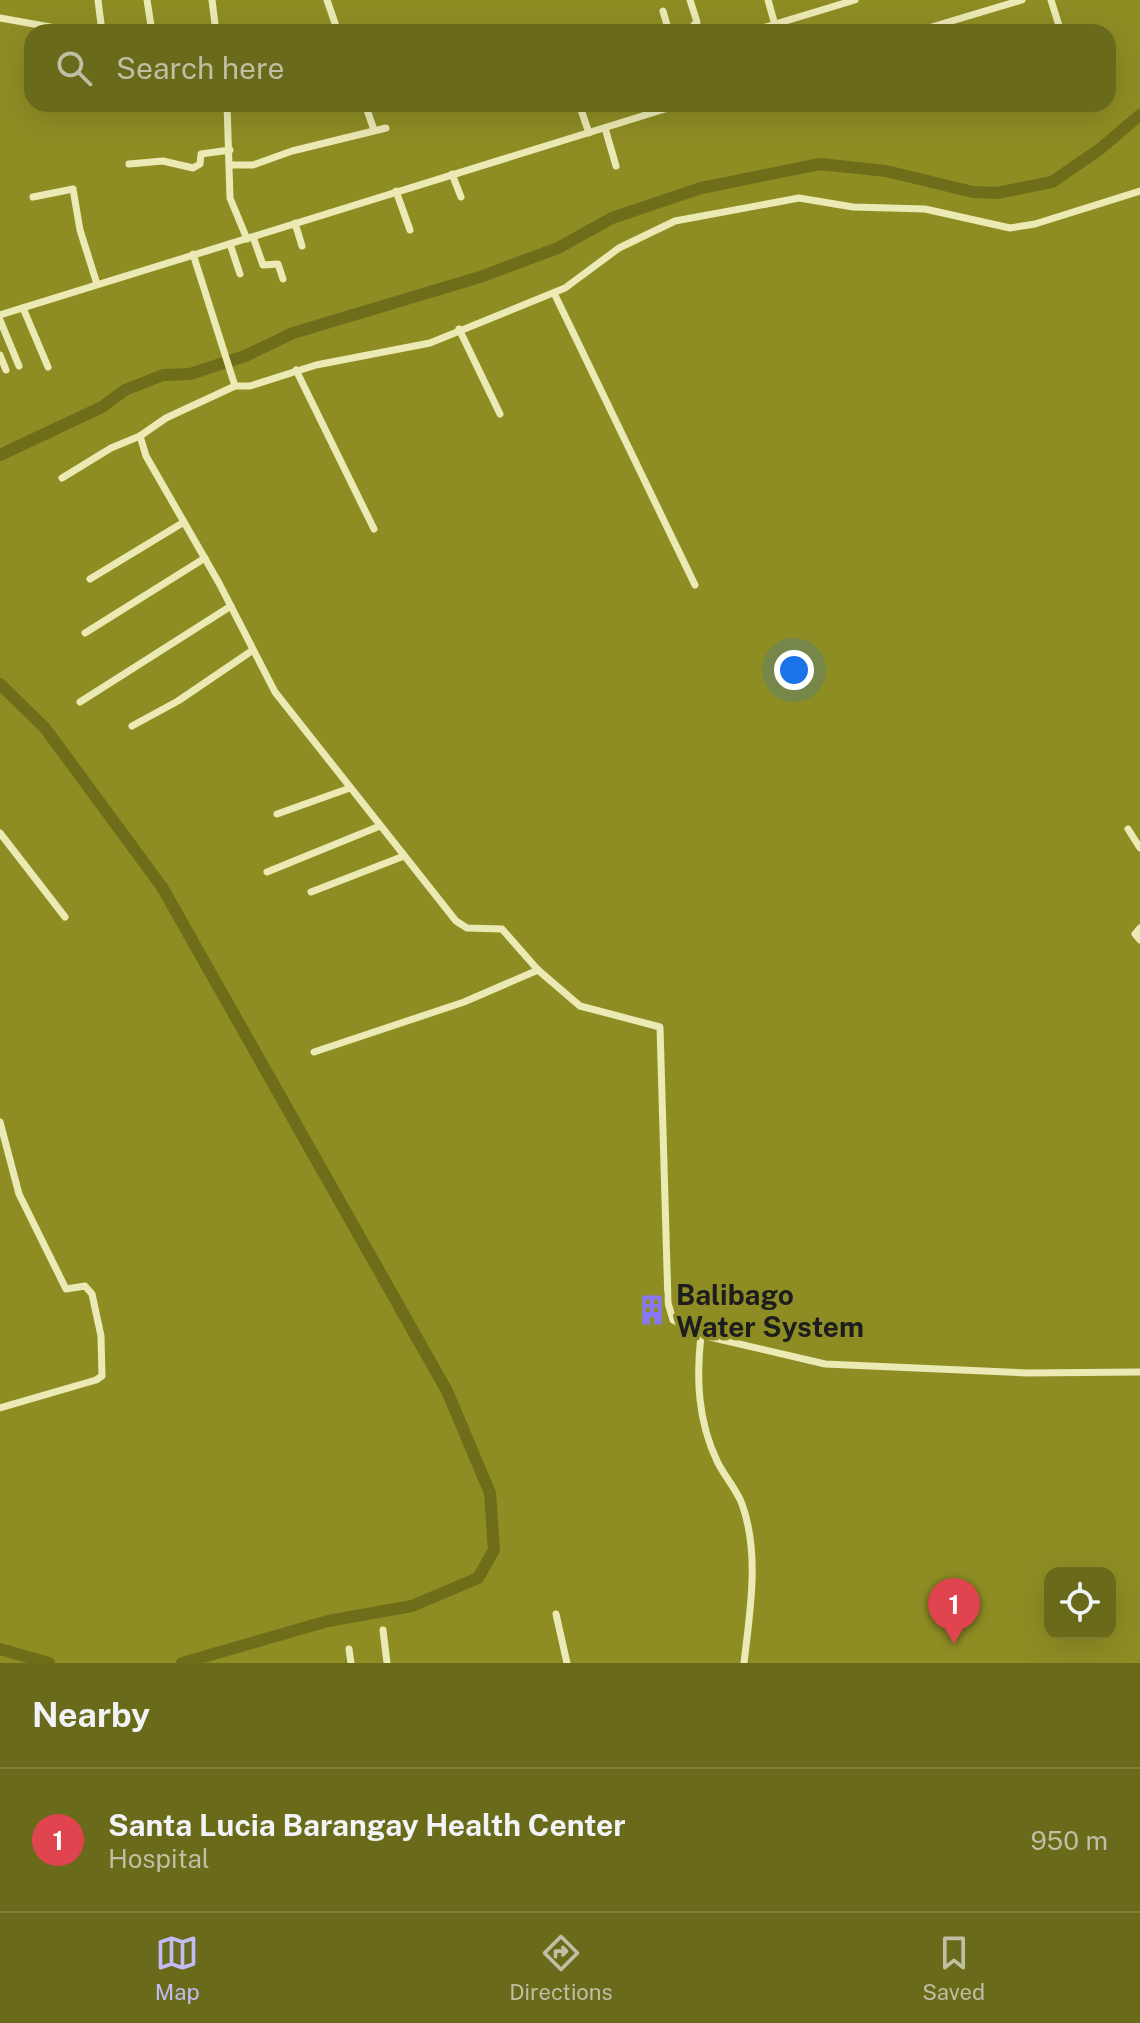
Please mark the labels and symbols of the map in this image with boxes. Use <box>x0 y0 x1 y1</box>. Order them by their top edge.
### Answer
your location <box>774 650 814 690</box>
place label: Balibago Water System <box>676 1278 864 1343</box>
building icon: Balibago Water System <box>635 1293 669 1327</box>
pin: 1 <box>928 1578 980 1644</box>

